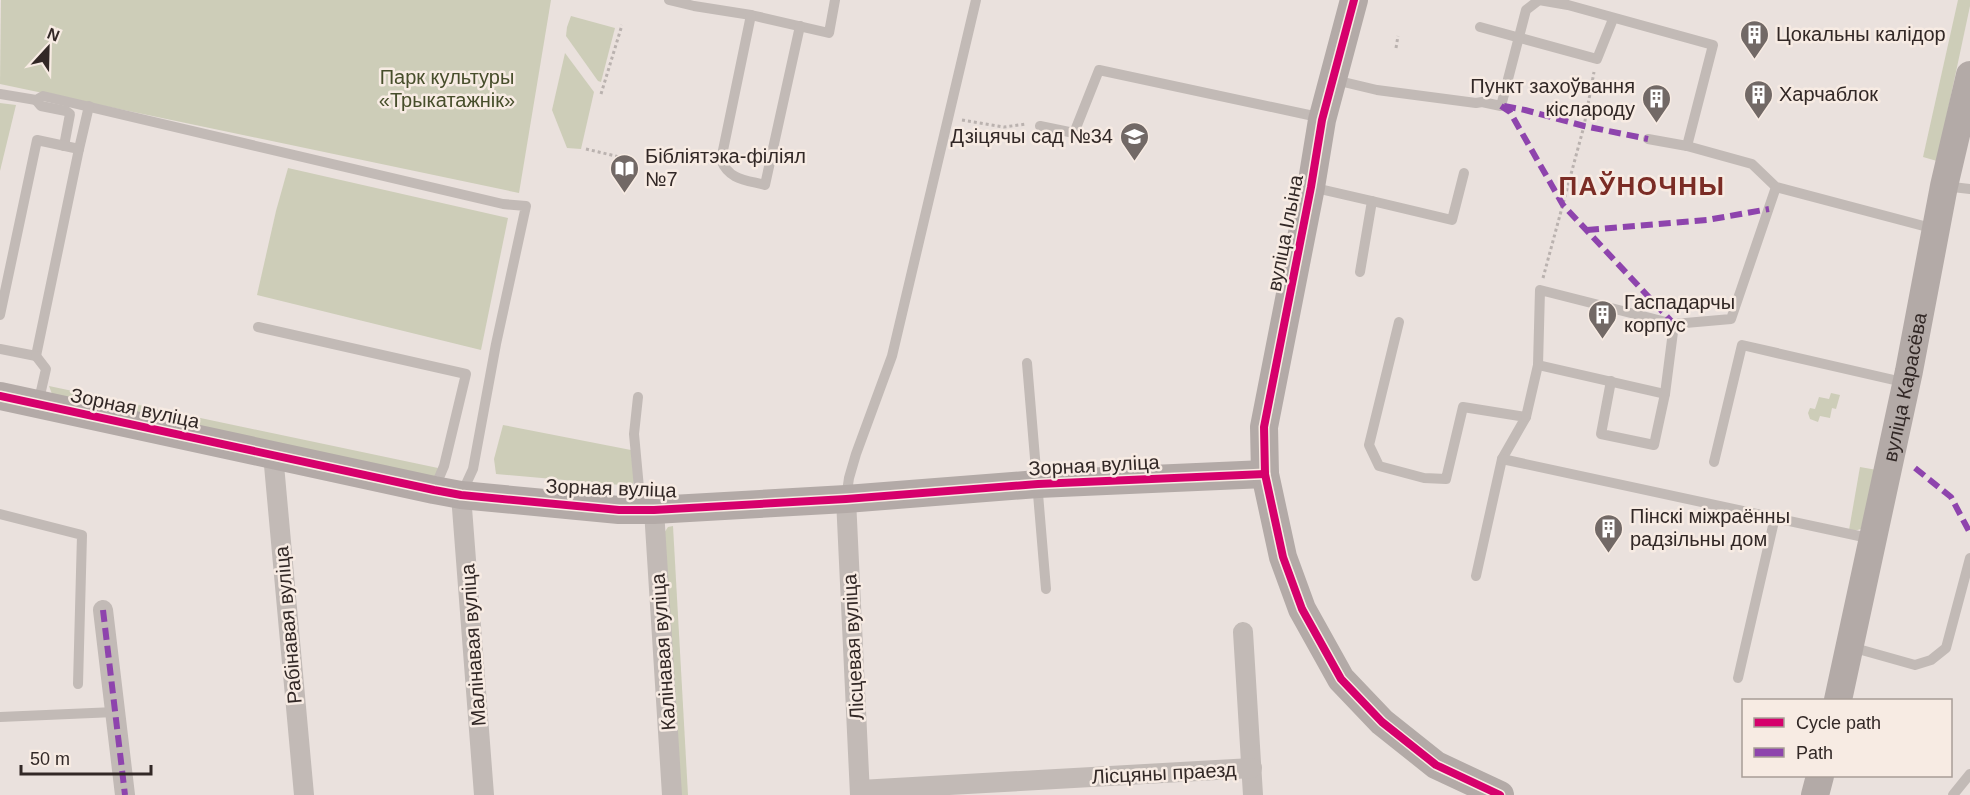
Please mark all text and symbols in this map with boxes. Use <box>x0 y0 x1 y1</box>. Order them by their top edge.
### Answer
north arrow <box>18 18 78 78</box>
building icon: Цокальны калідор <box>1739 18 1771 60</box>
place label: Цокальны калідор <box>1776 23 1946 45</box>
text: N <box>45 25 62 45</box>
park label: Парк культуры «Трыкатажнік» <box>379 66 515 111</box>
place label: Пункт захоўвання кіслароду <box>1470 75 1635 120</box>
building icon: Харчаблок <box>1742 78 1774 120</box>
building icon: Пункт захоўвання кіслароду <box>1640 82 1672 124</box>
place label: Харчаблок <box>1779 83 1878 105</box>
school or university icon: Дзіцячы сад №34 <box>1118 120 1150 162</box>
place label: Дзіцячы сад №34 <box>950 125 1113 147</box>
place label: Бібліятэка-філіял №7 <box>645 145 806 190</box>
library icon: Бібліятэка-філіял №7 <box>608 152 640 194</box>
district label: ПАЎНОЧНЫ <box>1558 171 1726 201</box>
street label: вуліца Ільіна <box>1263 172 1307 293</box>
place label: Гаспадарчы корпус <box>1624 291 1735 336</box>
building icon: Гаспадарчы корпус <box>1587 298 1619 340</box>
street label: вуліца Карасёва <box>1879 310 1931 464</box>
street label: Зорная вуліца <box>68 384 202 433</box>
street label: Зорная вуліца <box>1028 451 1161 479</box>
street label: Зорная вуліца <box>545 475 678 501</box>
place label: Пінскі міжраённы радзільны дом <box>1630 505 1790 550</box>
building icon: Пінскі міжраённы радзільны дом <box>1593 512 1625 554</box>
street label: Рабінавая вуліца <box>270 544 306 705</box>
street label: Малінавая вуліца <box>456 562 490 727</box>
street label: Калінавая вуліца <box>646 572 679 731</box>
street label: Лісцевая вуліца <box>838 573 868 721</box>
legend <box>1742 699 1952 777</box>
text: Cycle path <box>1796 713 1881 733</box>
scale bar <box>21 738 152 776</box>
text: Path <box>1796 743 1833 763</box>
text: 50 m <box>30 749 70 769</box>
street label: Лісцяны праезд <box>1091 758 1237 788</box>

